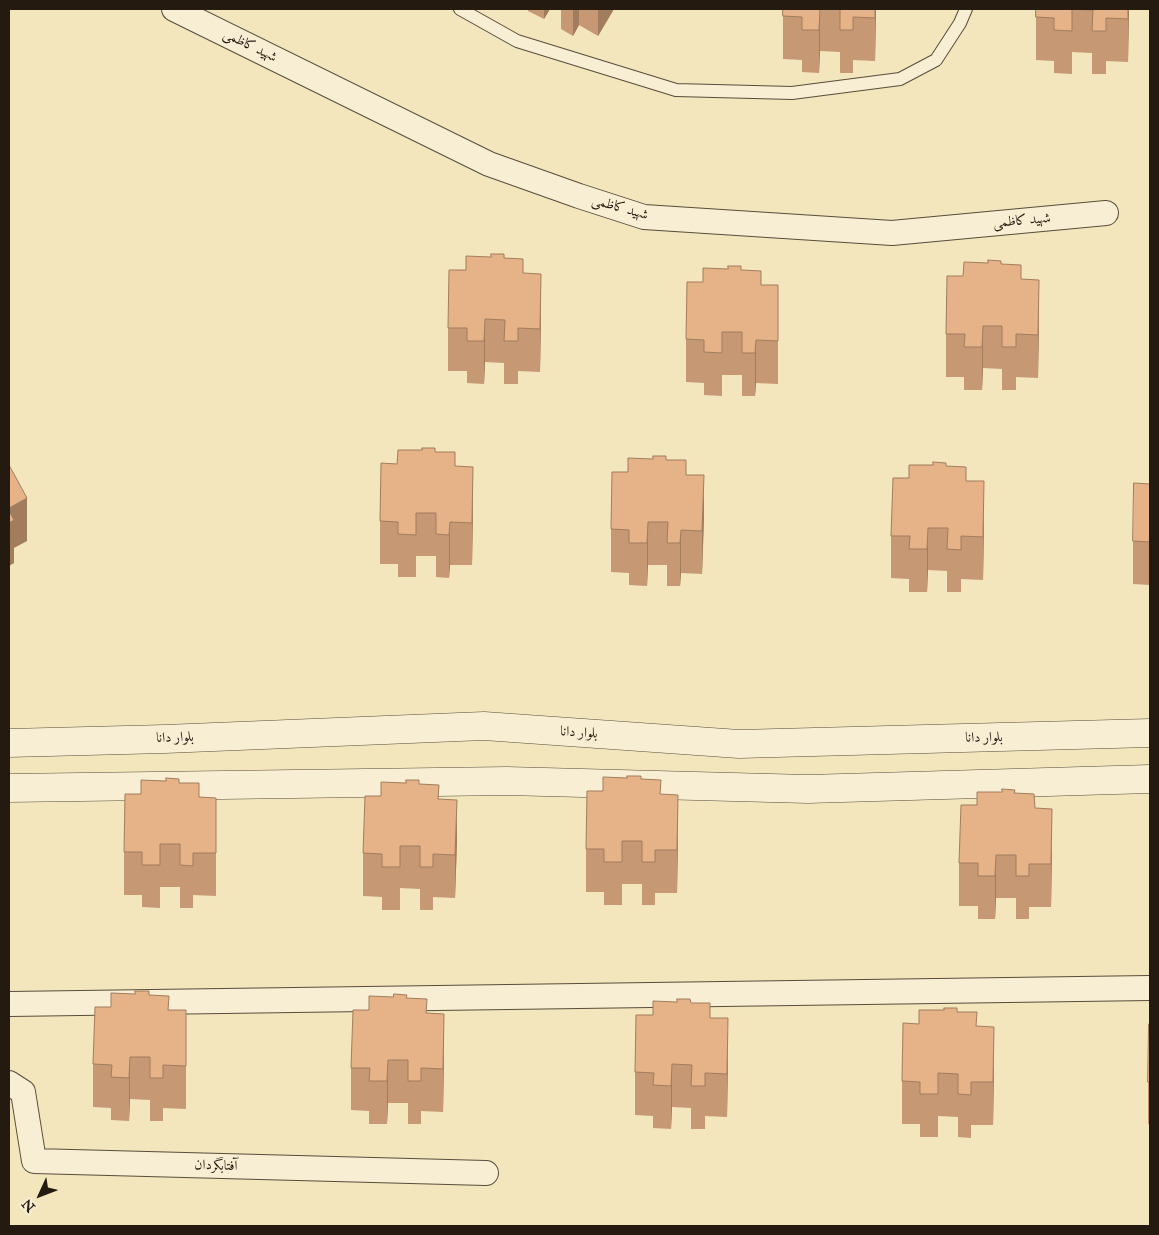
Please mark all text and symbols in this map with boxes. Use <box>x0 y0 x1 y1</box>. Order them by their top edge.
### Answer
street label: شهید کاظمی <box>220 26 280 66</box>
street label: شهید کاظمی <box>590 192 650 224</box>
street label: شهید کاظمی <box>993 210 1051 232</box>
street label: بلوار دانا <box>560 723 598 743</box>
street label: بلوار دانا <box>156 729 194 747</box>
street label: بلوار دانا <box>965 729 1003 747</box>
street label: آفتابگردان <box>194 1157 238 1175</box>
north arrow <box>15 1170 65 1220</box>
text: N <box>18 1195 39 1216</box>

